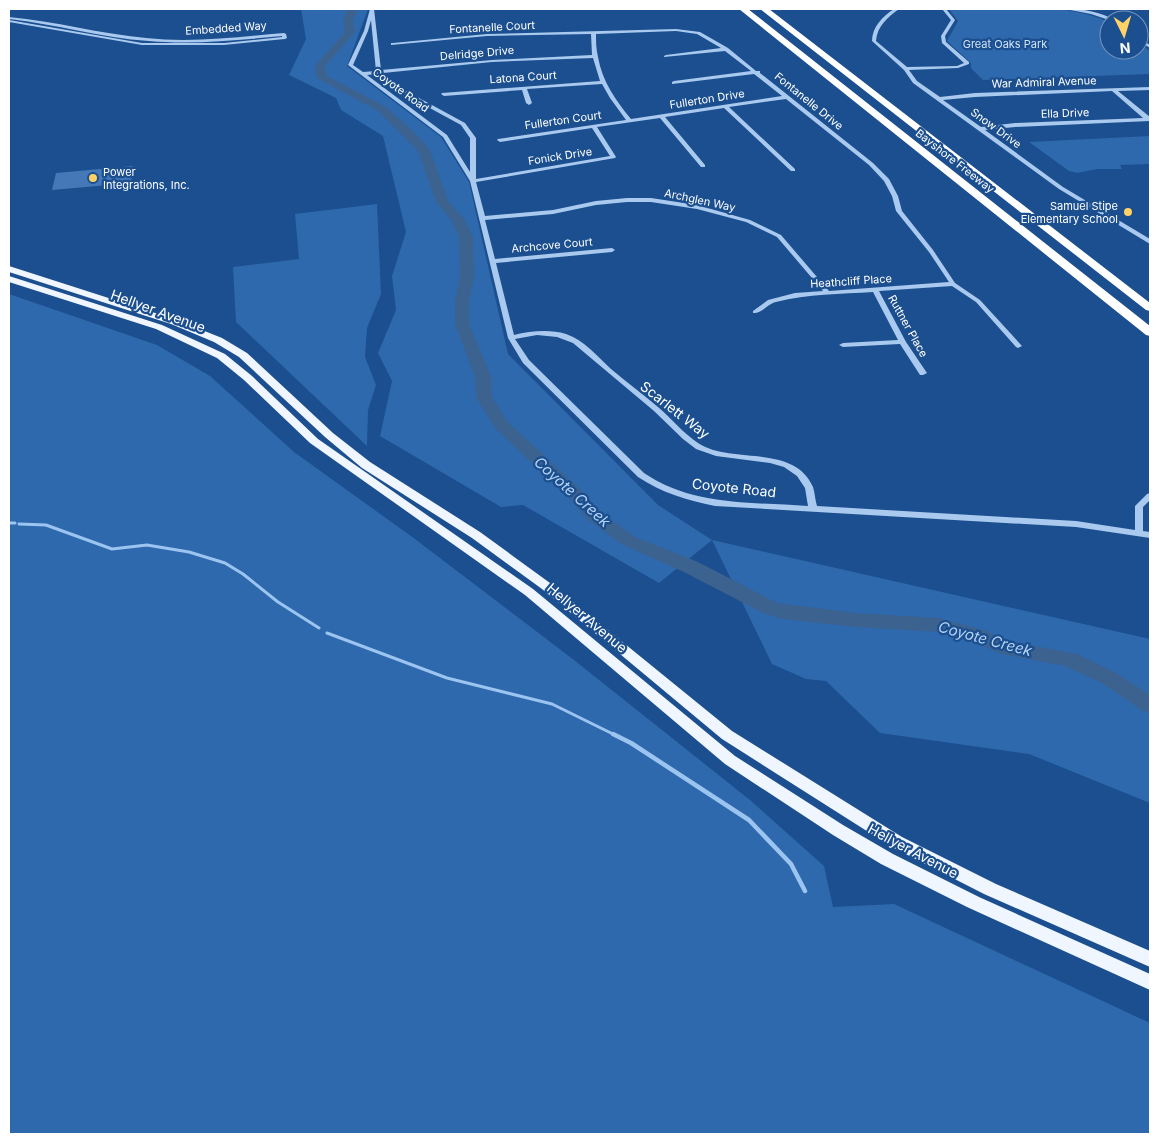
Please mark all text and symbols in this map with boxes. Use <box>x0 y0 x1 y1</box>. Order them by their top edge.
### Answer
north arrow <box>1099 10 1149 60</box>
street label: Embedded Way <box>185 18 267 38</box>
street label: Fontanelle Court <box>449 18 536 36</box>
park label: Great Oaks Park <box>963 37 1047 51</box>
text: N <box>1119 40 1131 57</box>
street label: Delridge Drive <box>439 43 515 63</box>
street label: Coyote Road <box>370 65 432 115</box>
street label: Latona Court <box>489 68 557 86</box>
street label: Fontanelle Drive <box>772 69 846 133</box>
street label: War Admiral Avenue <box>991 73 1097 91</box>
street label: Fullerton Drive <box>669 86 745 112</box>
street label: Snow Drive <box>968 105 1024 151</box>
street label: Ella Drive <box>1041 105 1089 121</box>
street label: Fullerton Court <box>524 108 603 132</box>
street label: Bayshore Freeway <box>913 126 997 196</box>
street label: Fonick Drive <box>527 144 593 168</box>
place label: Power Integrations, Inc. <box>103 165 190 192</box>
marker: Power Integrations, Inc. <box>87 172 99 184</box>
street label: Archglen Way <box>663 186 737 214</box>
place label: Samuel Stipe Elementary School <box>1021 199 1118 226</box>
marker: Samuel Stipe Elementary School <box>1122 206 1134 218</box>
street label: Archcove Court <box>511 234 594 256</box>
street label: Heathcliff Place <box>810 271 892 291</box>
street label: Hellyer Avenue <box>108 286 208 336</box>
street label: Ruttner Place <box>885 292 931 360</box>
street label: Scarlett Way <box>637 377 713 442</box>
water label: Coyote Creek <box>530 452 615 531</box>
street label: Coyote Road <box>691 475 777 500</box>
street label: Hellyer Avenue <box>544 579 631 656</box>
water label: Coyote Creek <box>936 617 1035 660</box>
street label: Hellyer Avenue <box>865 820 961 881</box>

